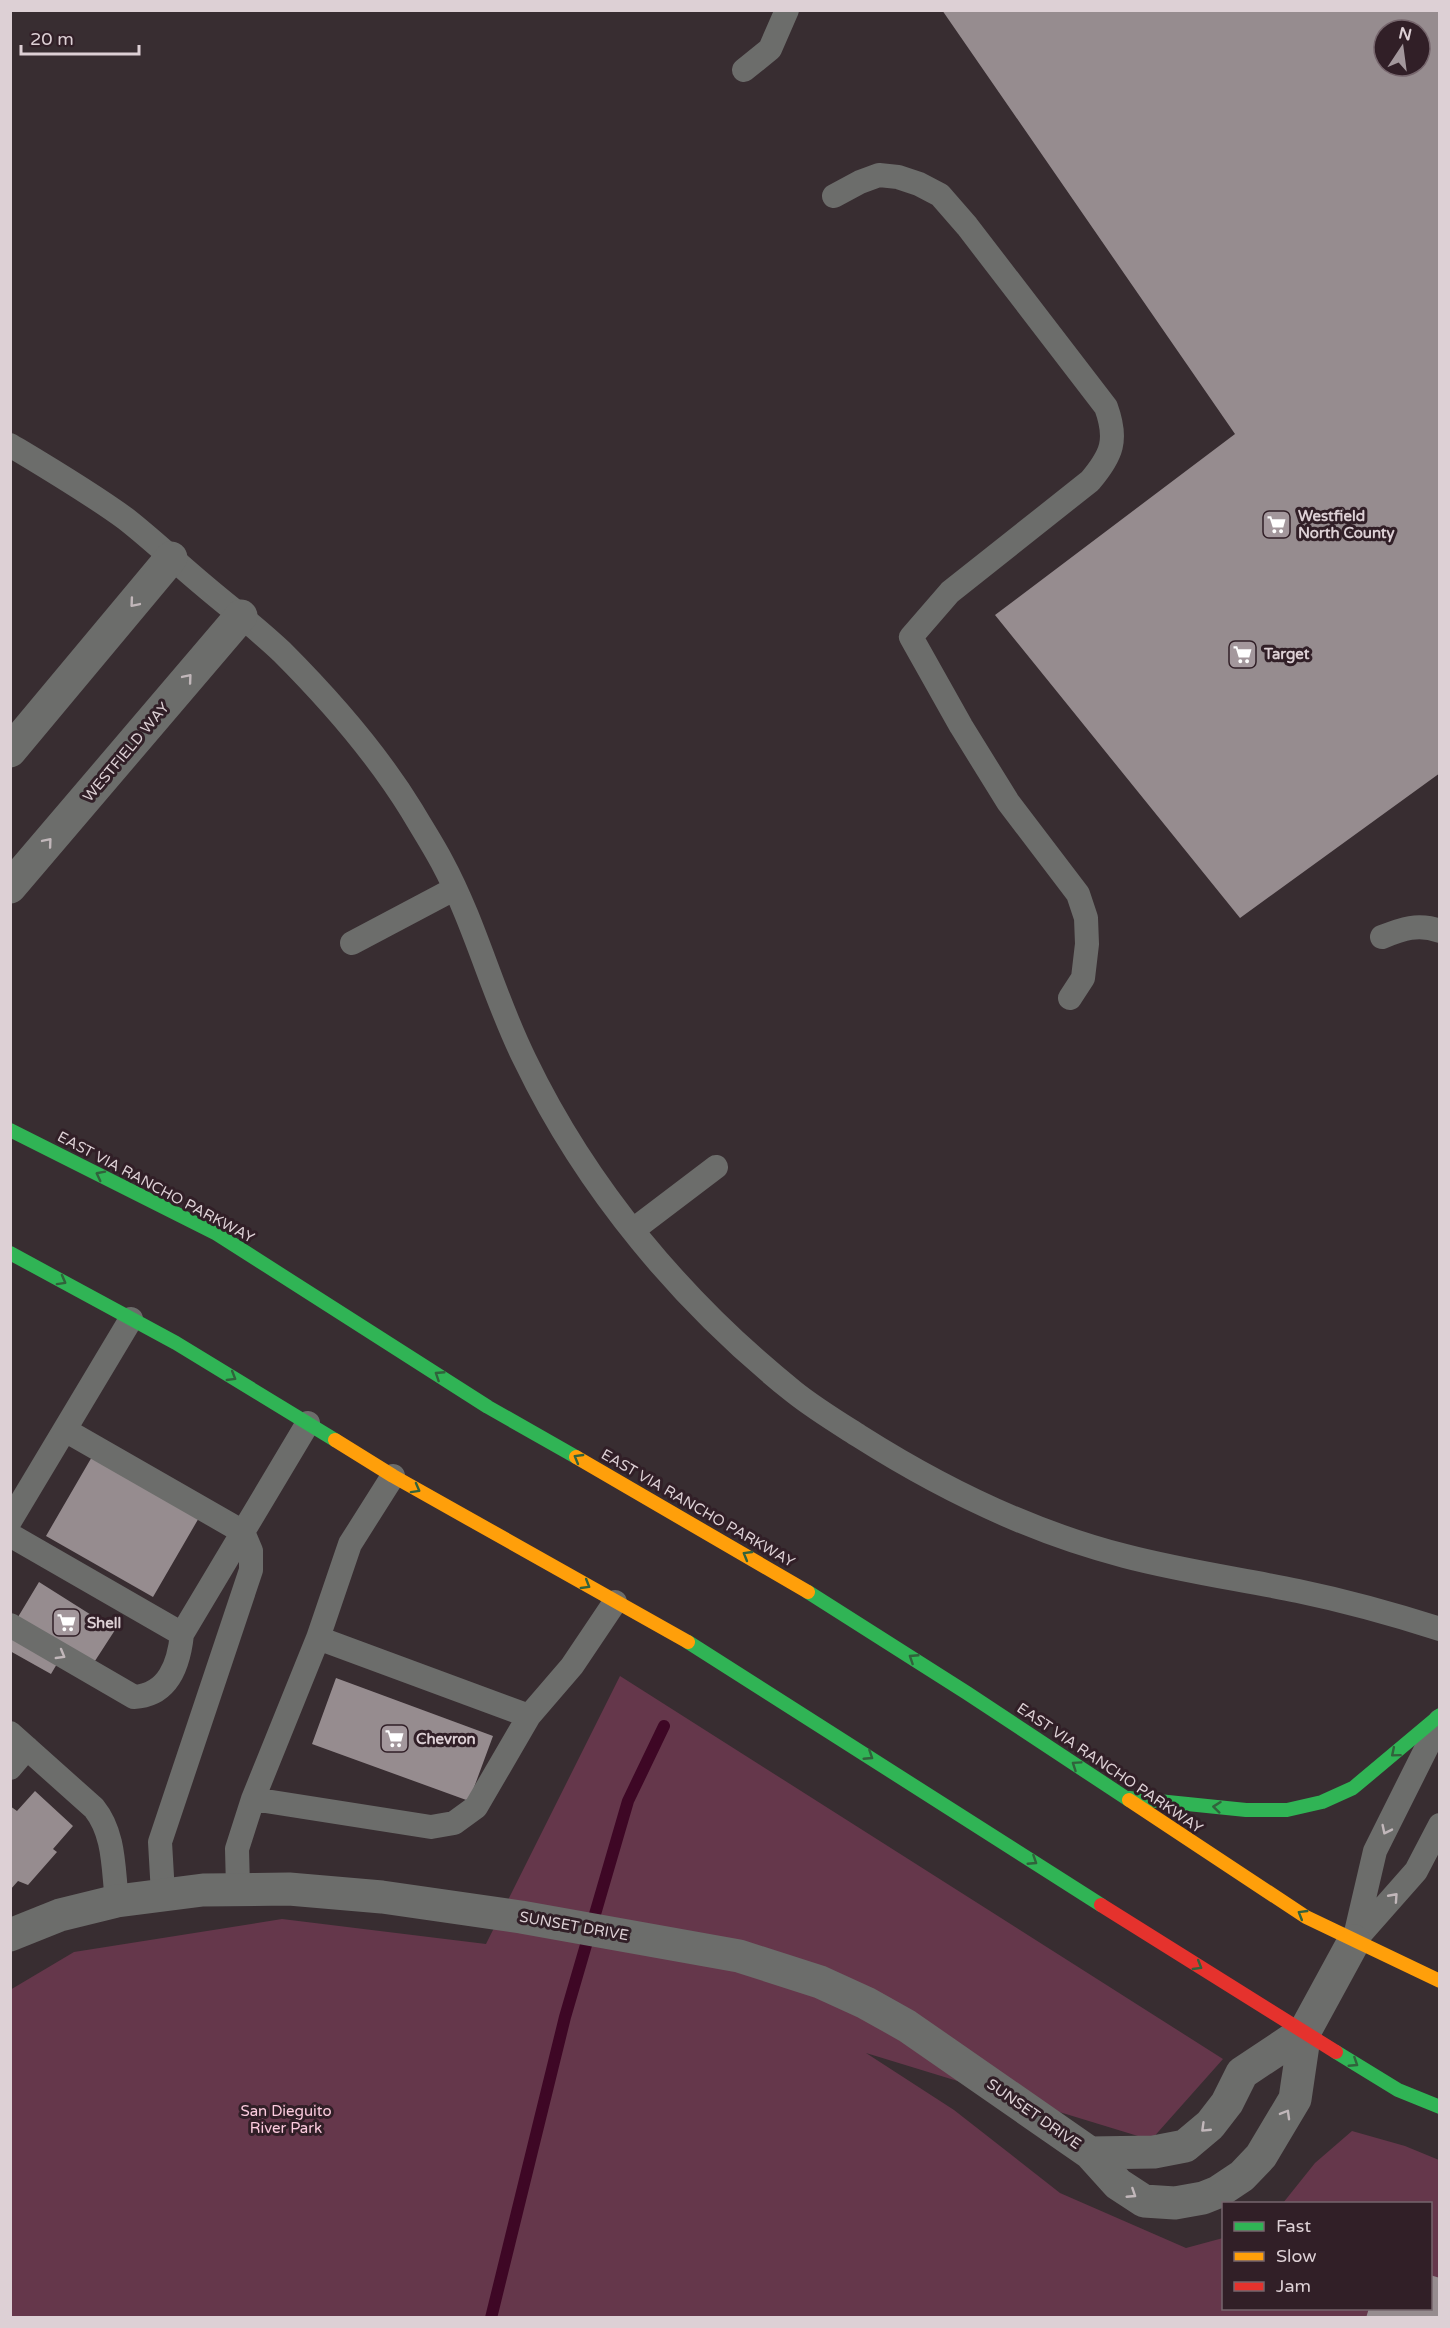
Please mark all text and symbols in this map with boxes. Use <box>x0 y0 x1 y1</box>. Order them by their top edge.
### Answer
scale bar <box>21 18 140 56</box>
north arrow <box>1372 18 1432 78</box>
text: N <box>1397 23 1414 46</box>
text: 20 m <box>30 28 74 50</box>
place label: Westfield North County <box>1298 507 1395 543</box>
supermarket icon: Westfield North County <box>1261 509 1293 541</box>
one-way arrow <box>130 596 141 607</box>
supermarket icon: Target <box>1227 638 1259 670</box>
place label: Target <box>1263 645 1310 664</box>
one-way arrow <box>181 674 192 685</box>
street label: WESTFIELD WAY <box>79 698 173 805</box>
one-way arrow <box>41 838 52 849</box>
street label: EAST VIA RANCHO PARKWAY <box>54 1127 258 1247</box>
one-way arrow <box>96 1171 107 1183</box>
one-way arrow <box>56 1274 66 1285</box>
one-way arrow <box>226 1369 236 1381</box>
one-way arrow <box>435 1371 445 1383</box>
street label: EAST VIA RANCHO PARKWAY <box>598 1445 798 1571</box>
one-way arrow <box>574 1454 584 1465</box>
one-way arrow <box>410 1482 420 1493</box>
one-way arrow <box>743 1551 753 1562</box>
one-way arrow <box>580 1577 590 1589</box>
supermarket icon: Shell <box>50 1607 82 1639</box>
place label: Shell <box>87 1614 121 1632</box>
one-way arrow <box>55 1647 65 1659</box>
one-way arrow <box>908 1655 919 1666</box>
street label: EAST VIA RANCHO PARKWAY <box>1014 1699 1207 1837</box>
supermarket icon: Chevron <box>379 1723 411 1755</box>
place label: Chevron <box>416 1730 476 1748</box>
one-way arrow <box>1391 1746 1402 1757</box>
one-way arrow <box>862 1749 873 1760</box>
one-way arrow <box>1071 1761 1082 1772</box>
one-way arrow <box>1212 1801 1221 1814</box>
one-way arrow <box>1381 1823 1393 1834</box>
one-way arrow <box>1027 1854 1037 1866</box>
one-way arrow <box>1387 1893 1398 1904</box>
street label: SUNSET DRIVE <box>518 1908 630 1944</box>
one-way arrow <box>1298 1910 1308 1922</box>
one-way arrow <box>1192 1959 1202 1971</box>
one-way arrow <box>1348 2056 1359 2067</box>
street label: SUNSET DRIVE <box>983 2075 1085 2153</box>
park label: San Dieguito River Park <box>240 2102 332 2137</box>
one-way arrow <box>1278 2110 1290 2120</box>
one-way arrow <box>1202 2121 1212 2132</box>
one-way arrow <box>1126 2186 1136 2198</box>
legend <box>1222 2202 1432 2310</box>
text: Fast <box>1276 2215 1311 2237</box>
text: Slow <box>1276 2245 1317 2267</box>
text: Jam <box>1276 2275 1311 2297</box>

